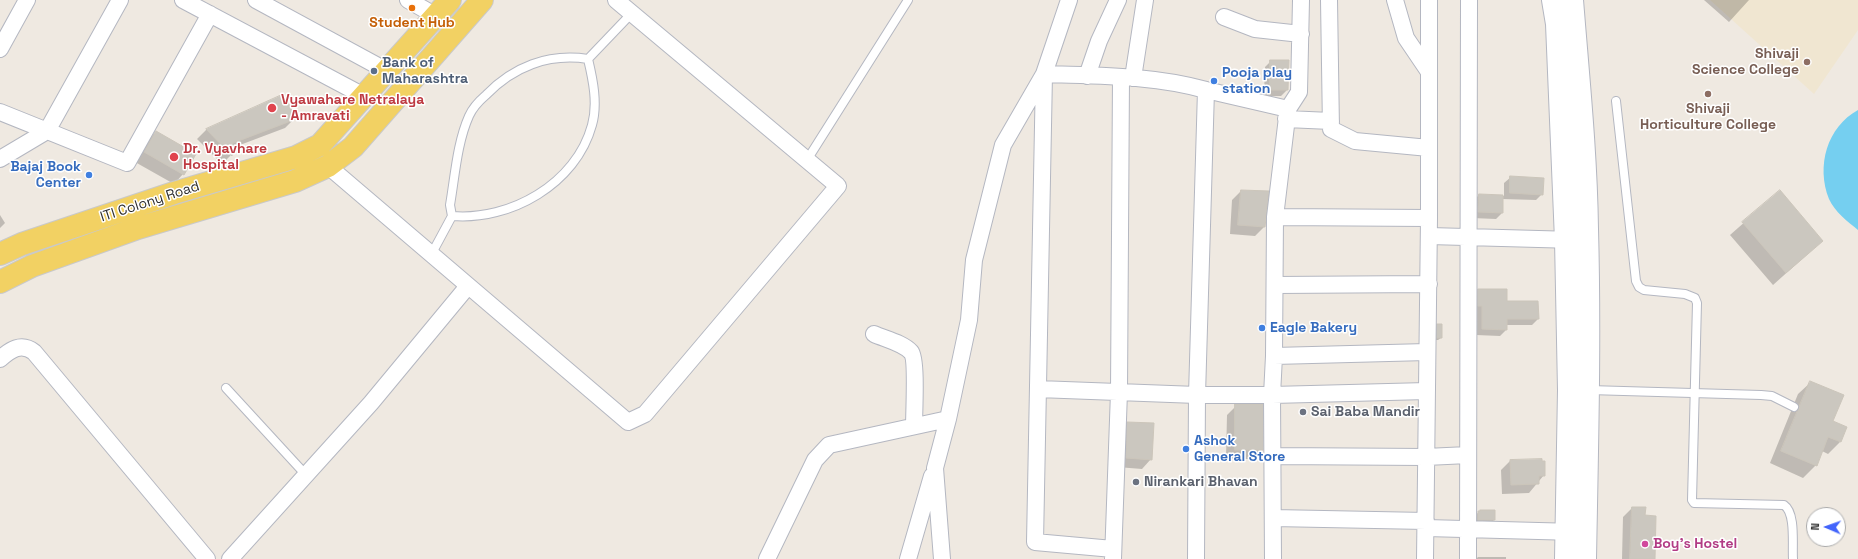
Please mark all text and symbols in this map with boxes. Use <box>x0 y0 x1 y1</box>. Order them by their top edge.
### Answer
marker: Student Hub <box>407 3 417 13</box>
place label: Student Hub <box>369 15 455 31</box>
place label: Shivaji Science College <box>1692 46 1799 78</box>
place label: Bank of Maharashtra <box>382 55 468 88</box>
marker: Shivaji Science College <box>1802 57 1812 67</box>
place label: Pooja play station <box>1222 65 1292 98</box>
marker: Bank of Maharashtra <box>369 66 379 76</box>
marker: Pooja play station <box>1209 76 1219 86</box>
marker: Shivaji Horticulture College <box>1703 89 1713 99</box>
place label: Vyawahare Netralaya - Amravati <box>281 92 424 124</box>
place label: Shivaji Horticulture College <box>1640 101 1776 134</box>
marker: Vyawahare Netralaya - Amravati <box>266 102 278 114</box>
place label: Dr. Vyavhare Hospital <box>183 141 267 174</box>
marker: Dr. Vyavhare Hospital <box>168 151 180 163</box>
place label: Bajaj Book Center <box>10 159 81 192</box>
marker: Bajaj Book Center <box>84 170 94 180</box>
street label: ITI Colony Road <box>98 178 202 226</box>
place label: Eagle Bakery <box>1270 320 1357 336</box>
marker: Eagle Bakery <box>1257 323 1267 333</box>
place label: Sai Baba Mandir <box>1311 404 1420 420</box>
marker: Sai Baba Mandir <box>1298 407 1308 417</box>
place label: Ashok General Store <box>1194 433 1285 466</box>
marker: Ashok General Store <box>1181 444 1191 454</box>
place label: Nirankari Bhavan <box>1144 474 1258 490</box>
marker: Nirankari Bhavan <box>1131 477 1141 487</box>
north arrow <box>1806 507 1846 547</box>
text: N <box>1808 523 1822 531</box>
place label: Boy's Hostel <box>1653 536 1737 552</box>
marker: Boy's Hostel <box>1640 539 1650 549</box>

